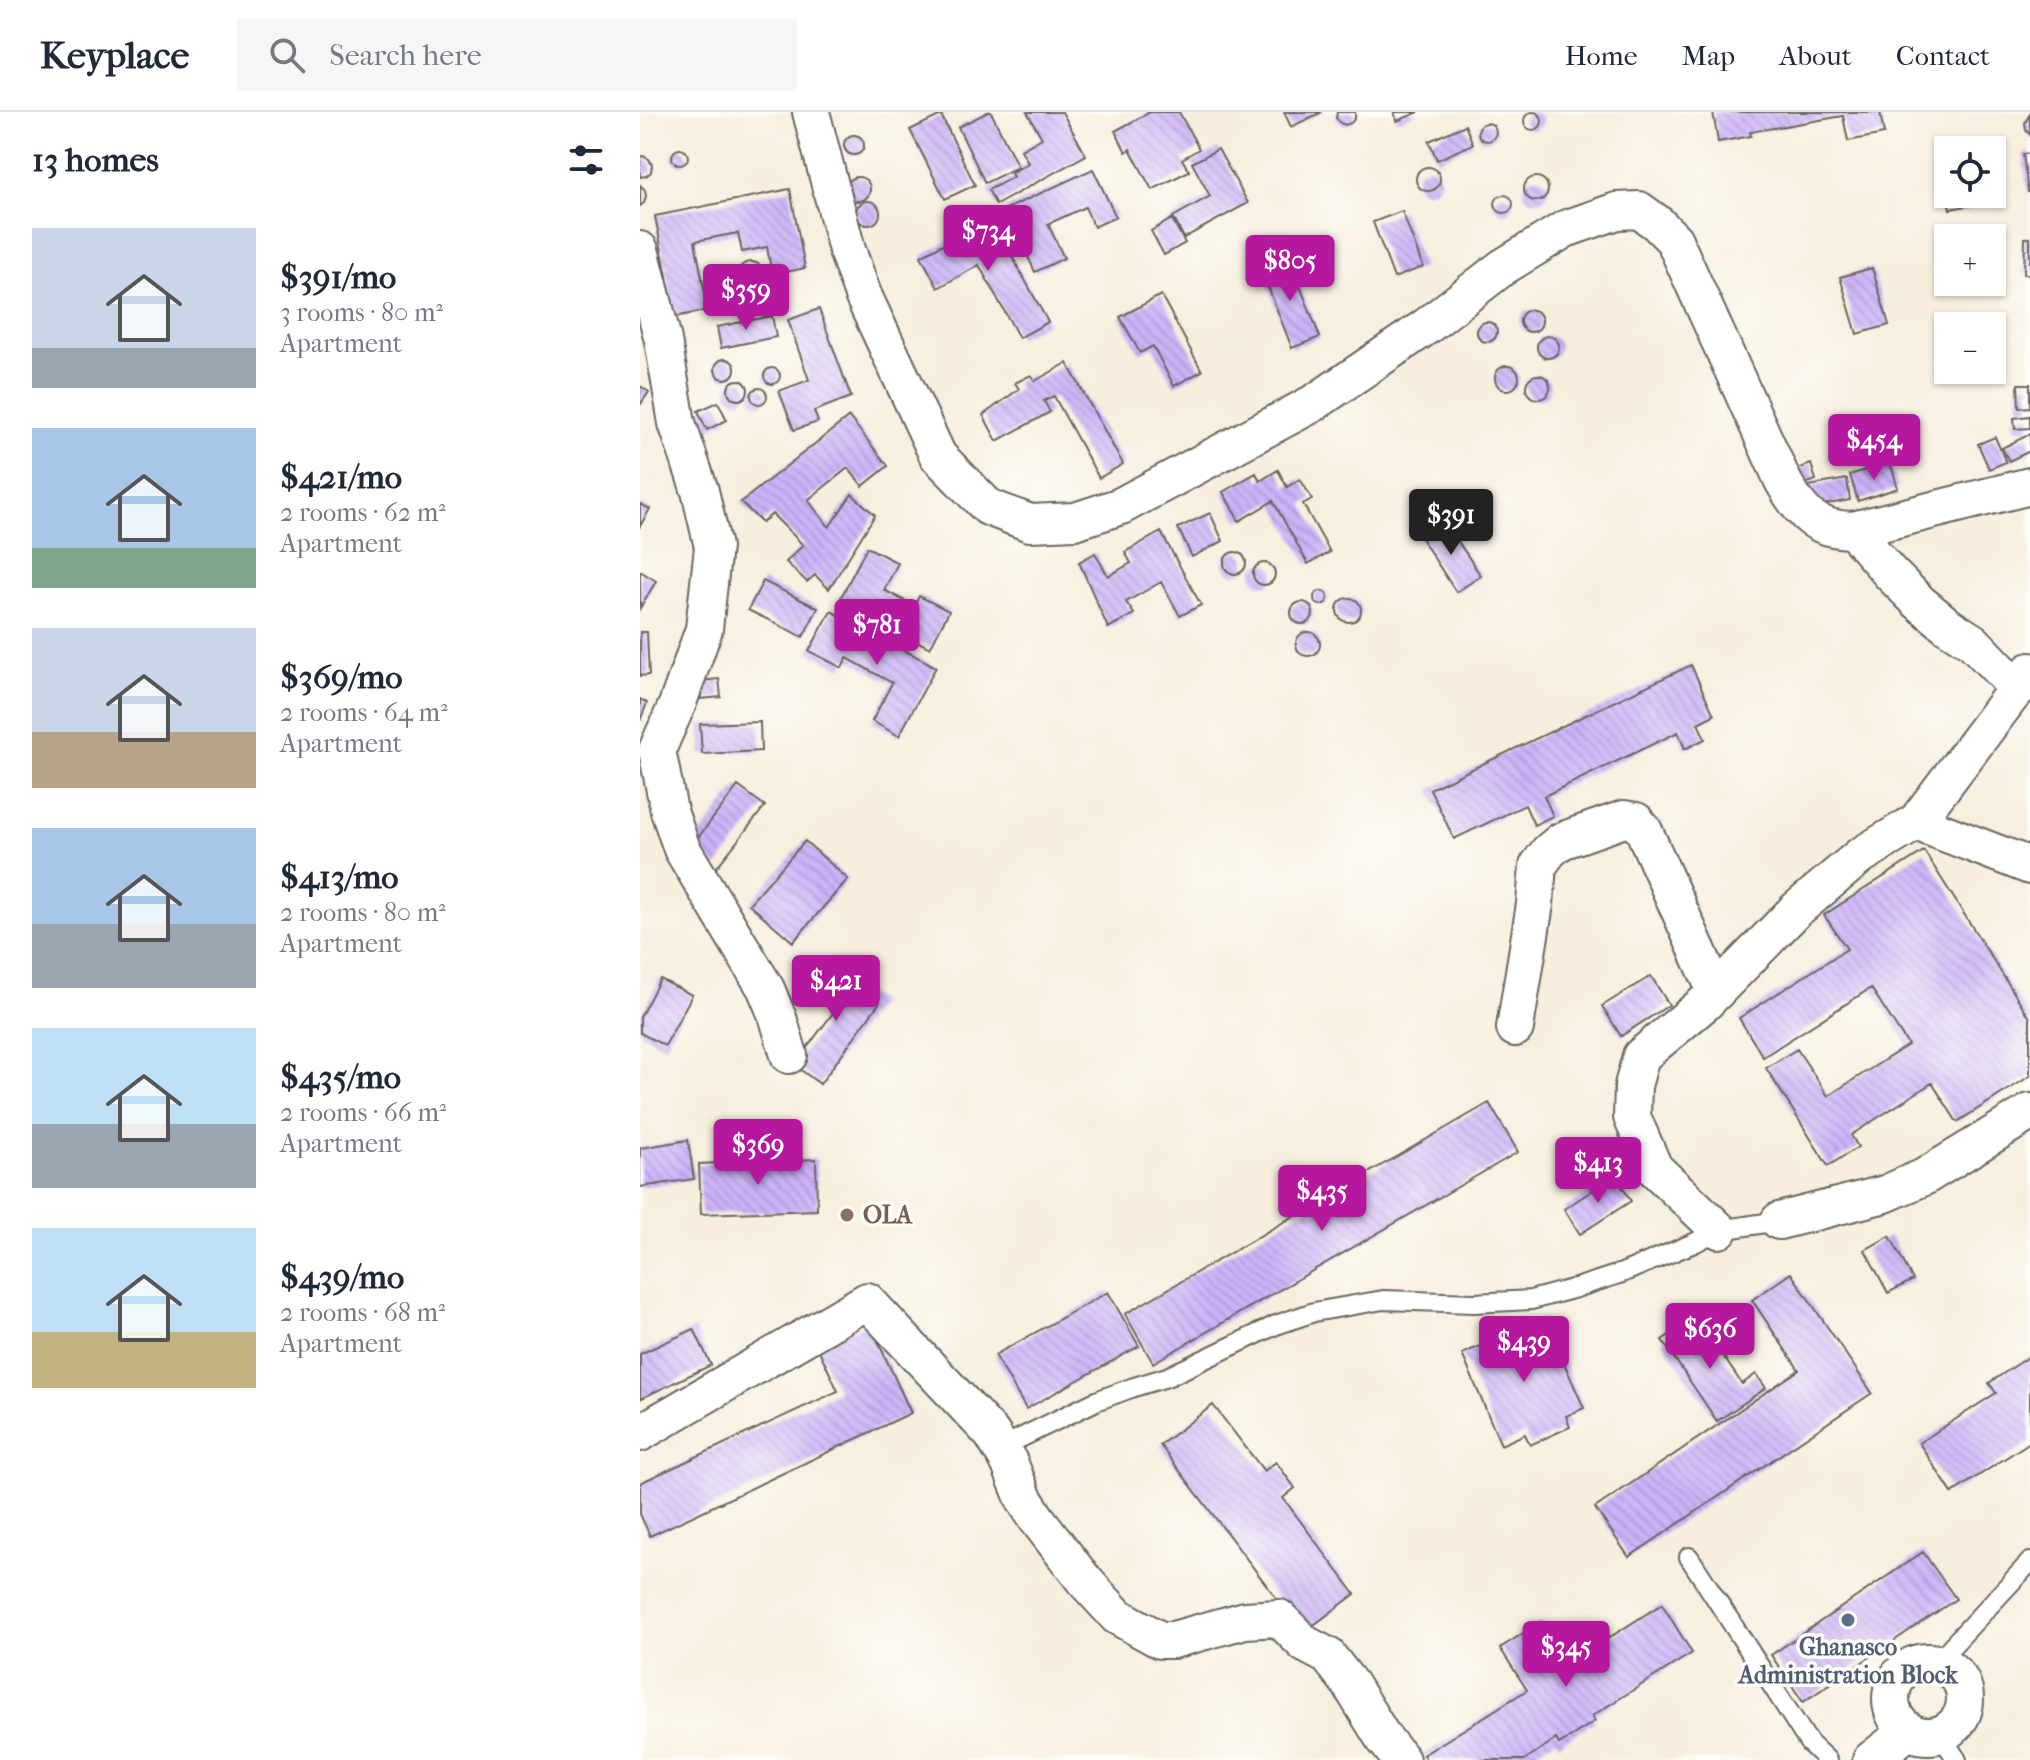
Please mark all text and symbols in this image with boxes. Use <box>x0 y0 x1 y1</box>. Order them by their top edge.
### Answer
search box <box>237 19 797 91</box>
text: Keyplace <box>40 33 189 78</box>
icon: search <box>265 33 309 77</box>
text: Search here <box>329 38 482 73</box>
text: Home <box>1565 39 1638 72</box>
text: Map <box>1682 39 1735 72</box>
text: About <box>1779 39 1852 72</box>
text: Contact <box>1896 39 1990 72</box>
map controls <box>1934 136 2006 384</box>
button: locate <box>1934 136 2006 208</box>
icon: filters <box>564 138 608 182</box>
text: 13 homes <box>32 140 159 180</box>
pin: $734 <box>941 205 1035 273</box>
text: $734 <box>962 215 1014 246</box>
button: + <box>1934 224 2006 296</box>
pin: $805 <box>1243 235 1337 303</box>
text: $805 <box>1264 245 1316 276</box>
text: $391/mo <box>280 257 396 297</box>
icon: home <box>96 260 192 356</box>
pin: $359 <box>699 264 793 332</box>
text: $359 <box>721 274 771 305</box>
text: 3 rooms · 80 m² <box>280 297 443 328</box>
button: − <box>1934 312 2006 384</box>
text: Apartment <box>280 328 402 359</box>
pin: $454 <box>1827 414 1921 482</box>
text: $454 <box>1846 424 1902 455</box>
text: $421/mo <box>280 457 402 497</box>
icon: home <box>96 460 192 556</box>
pin: $391 <box>1404 489 1498 557</box>
text: 2 rooms · 62 m² <box>280 497 446 528</box>
text: $391 <box>1427 499 1475 530</box>
text: Apartment <box>280 528 402 559</box>
pin: $781 <box>830 599 924 667</box>
text: $781 <box>852 609 902 640</box>
text: $369/mo <box>280 657 403 697</box>
icon: home <box>96 660 192 756</box>
text: 2 rooms · 64 m² <box>280 697 448 728</box>
text: Apartment <box>280 728 402 759</box>
text: $413/mo <box>280 857 399 897</box>
icon: home <box>96 860 192 956</box>
text: 2 rooms · 80 m² <box>280 897 446 928</box>
text: Apartment <box>280 928 402 959</box>
pin: $421 <box>789 955 883 1023</box>
text: $421 <box>810 965 862 996</box>
text: $435/mo <box>280 1057 401 1097</box>
icon: home <box>96 1060 192 1156</box>
text: 2 rooms · 66 m² <box>280 1097 446 1128</box>
pin: $369 <box>711 1119 805 1187</box>
text: Apartment <box>280 1128 402 1159</box>
text: $369 <box>732 1129 784 1160</box>
pin: $413 <box>1551 1137 1645 1205</box>
text: $413 <box>1573 1147 1623 1178</box>
pin: $435 <box>1275 1165 1369 1233</box>
text: $435 <box>1296 1175 1348 1206</box>
place label: OLA <box>863 1201 914 1229</box>
marker: OLA <box>838 1206 856 1224</box>
text: $439/mo <box>280 1257 404 1297</box>
icon: home <box>96 1260 192 1356</box>
text: 2 rooms · 68 m² <box>280 1297 445 1328</box>
pin: $636 <box>1663 1303 1757 1371</box>
text: $636 <box>1683 1313 1737 1344</box>
pin: $439 <box>1477 1316 1571 1384</box>
text: $439 <box>1497 1326 1551 1357</box>
text: Apartment <box>280 1328 402 1359</box>
marker: Ghanasco Administration Block <box>1839 1611 1857 1629</box>
pin: $345 <box>1519 1621 1613 1689</box>
text: $345 <box>1541 1631 1591 1662</box>
place label: Ghanasco Administration Block <box>1736 1633 1958 1689</box>

